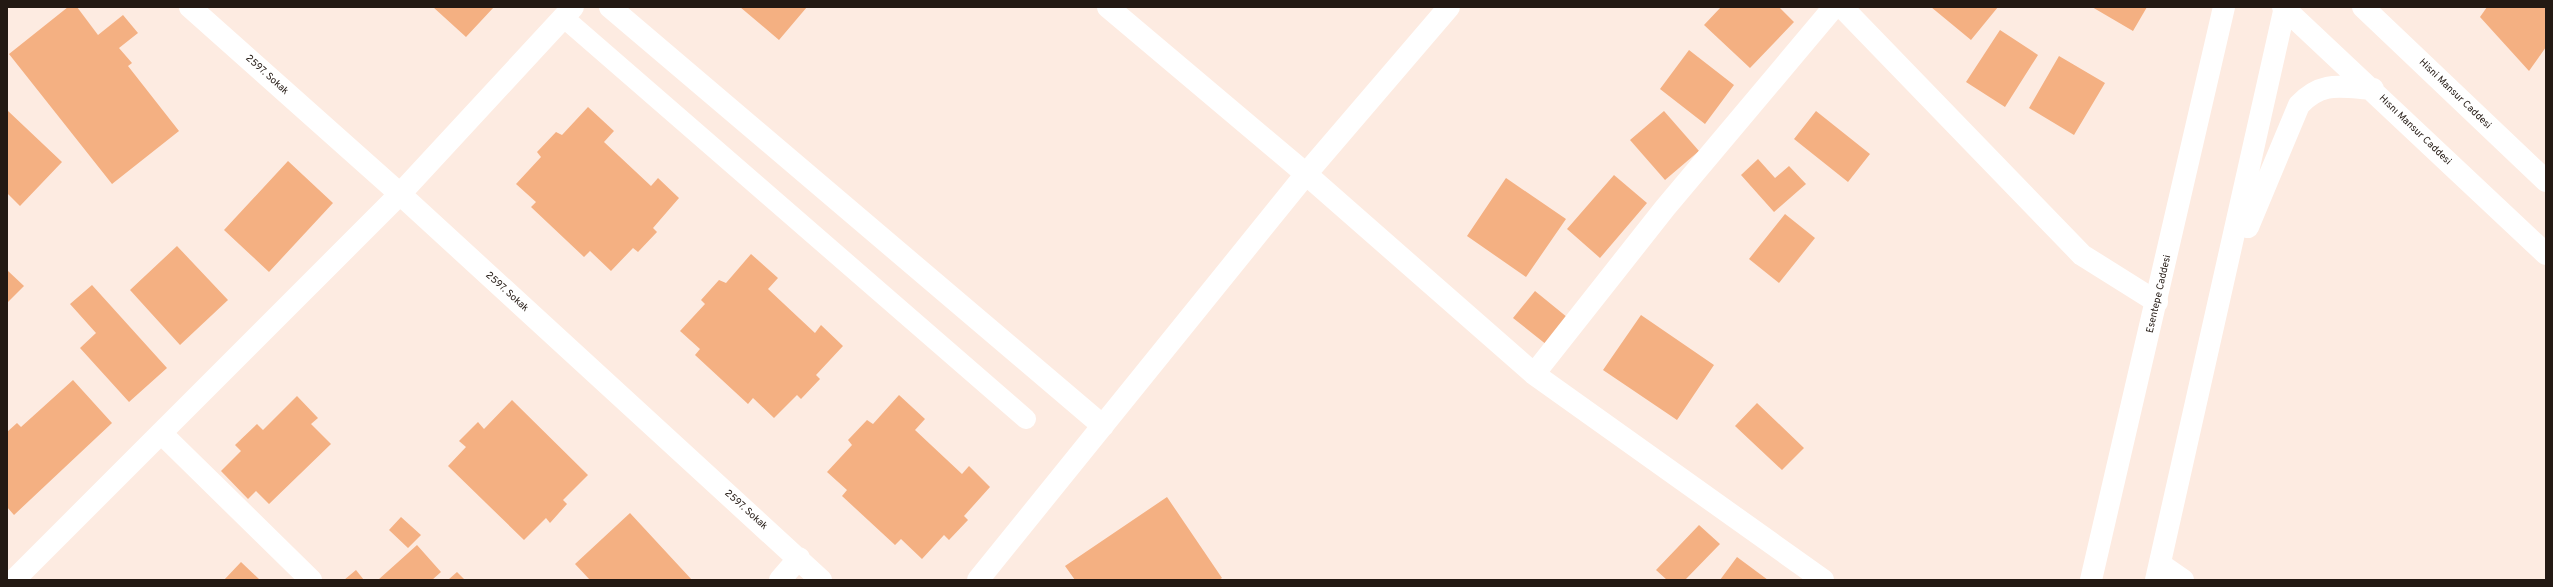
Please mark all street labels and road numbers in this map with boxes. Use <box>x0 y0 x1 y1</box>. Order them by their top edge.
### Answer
street label: 2597. Sokak <box>243 52 291 98</box>
street label: Hisni Mansur Caddesi <box>2416 56 2494 132</box>
street label: Hısnı Mansur Caddesi <box>2376 92 2454 168</box>
street label: Esentepe Caddesi <box>2144 254 2174 334</box>
street label: 2597. Sokak <box>483 269 531 315</box>
street label: 2597. Sokak <box>722 487 770 533</box>

